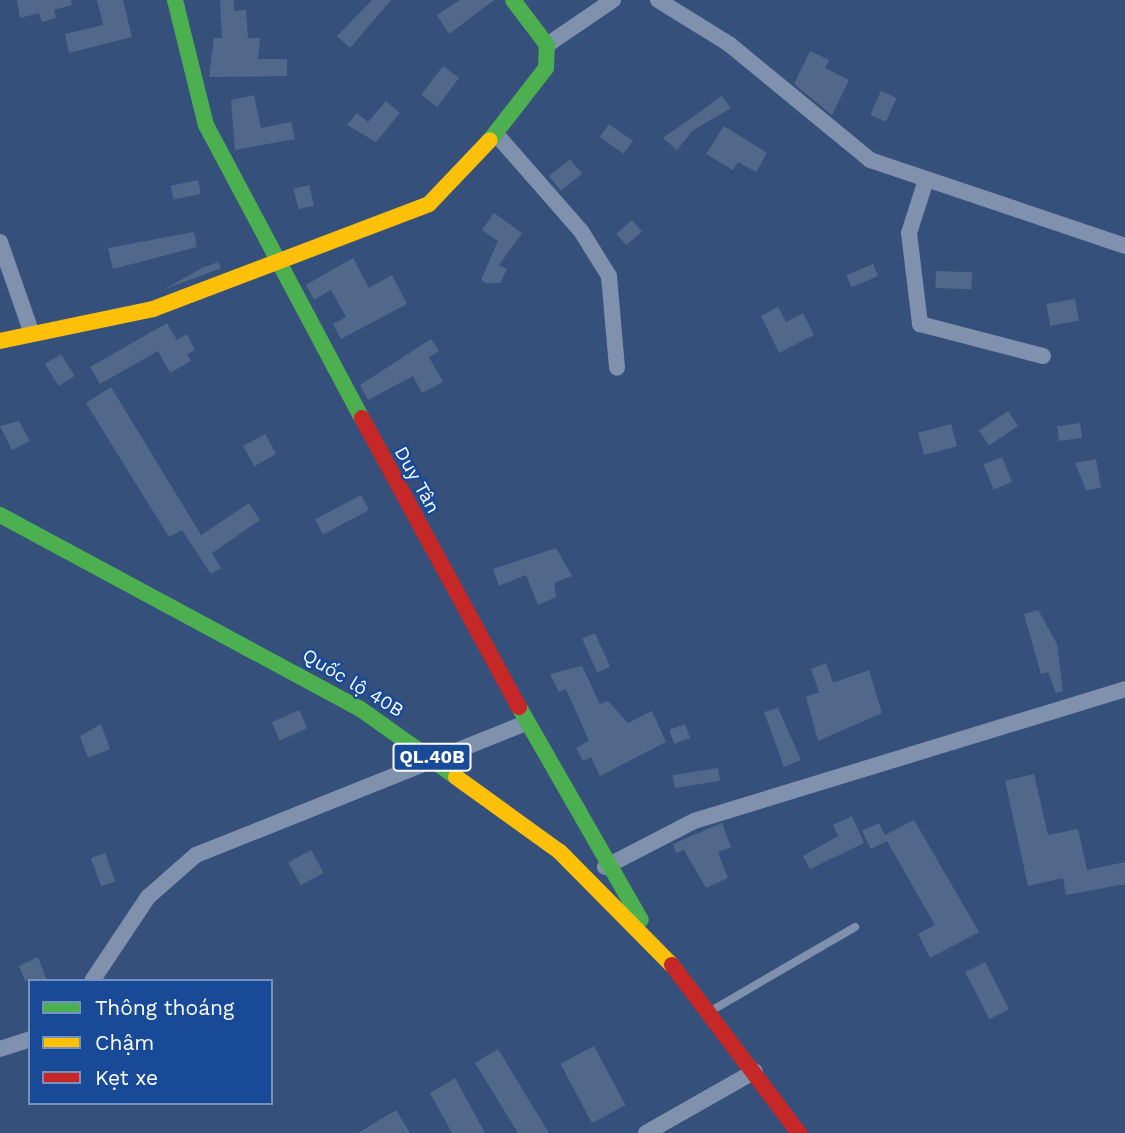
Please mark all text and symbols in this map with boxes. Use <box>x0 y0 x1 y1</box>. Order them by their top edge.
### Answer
street label: Duy Tân <box>389 442 445 518</box>
street label: Quốc lộ 40B <box>298 644 408 722</box>
road number: QL.40B <box>392 742 472 772</box>
legend <box>28 979 273 1105</box>
text: Thông thoáng <box>95 995 234 1020</box>
text: Chậm <box>95 1030 154 1055</box>
text: Kẹt xe <box>95 1065 158 1090</box>

